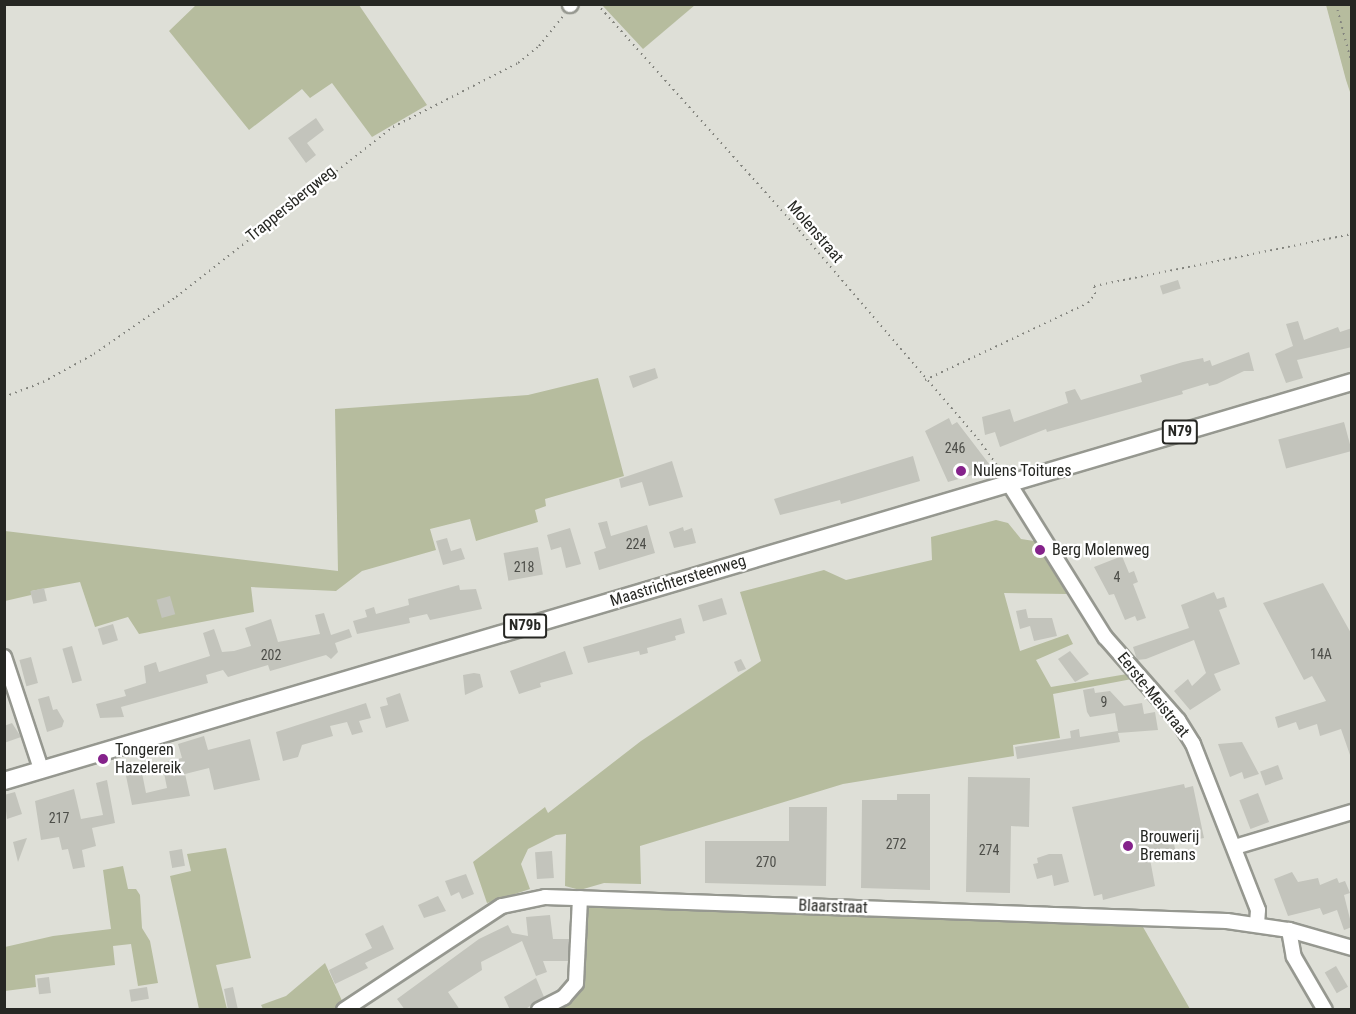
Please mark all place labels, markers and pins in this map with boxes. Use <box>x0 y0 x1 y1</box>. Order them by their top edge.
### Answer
place label: Nulens Toitures <box>973 461 1072 481</box>
marker: Nulens Toitures <box>954 464 968 478</box>
place label: Berg Molenweg <box>1052 540 1149 560</box>
marker: Berg Molenweg <box>1033 543 1047 557</box>
place label: Tongeren Hazelereik <box>115 740 181 778</box>
marker: Tongeren Hazelereik <box>96 752 110 766</box>
place label: Brouwerij Bremans <box>1140 827 1199 865</box>
marker: Brouwerij Bremans <box>1121 839 1135 853</box>

